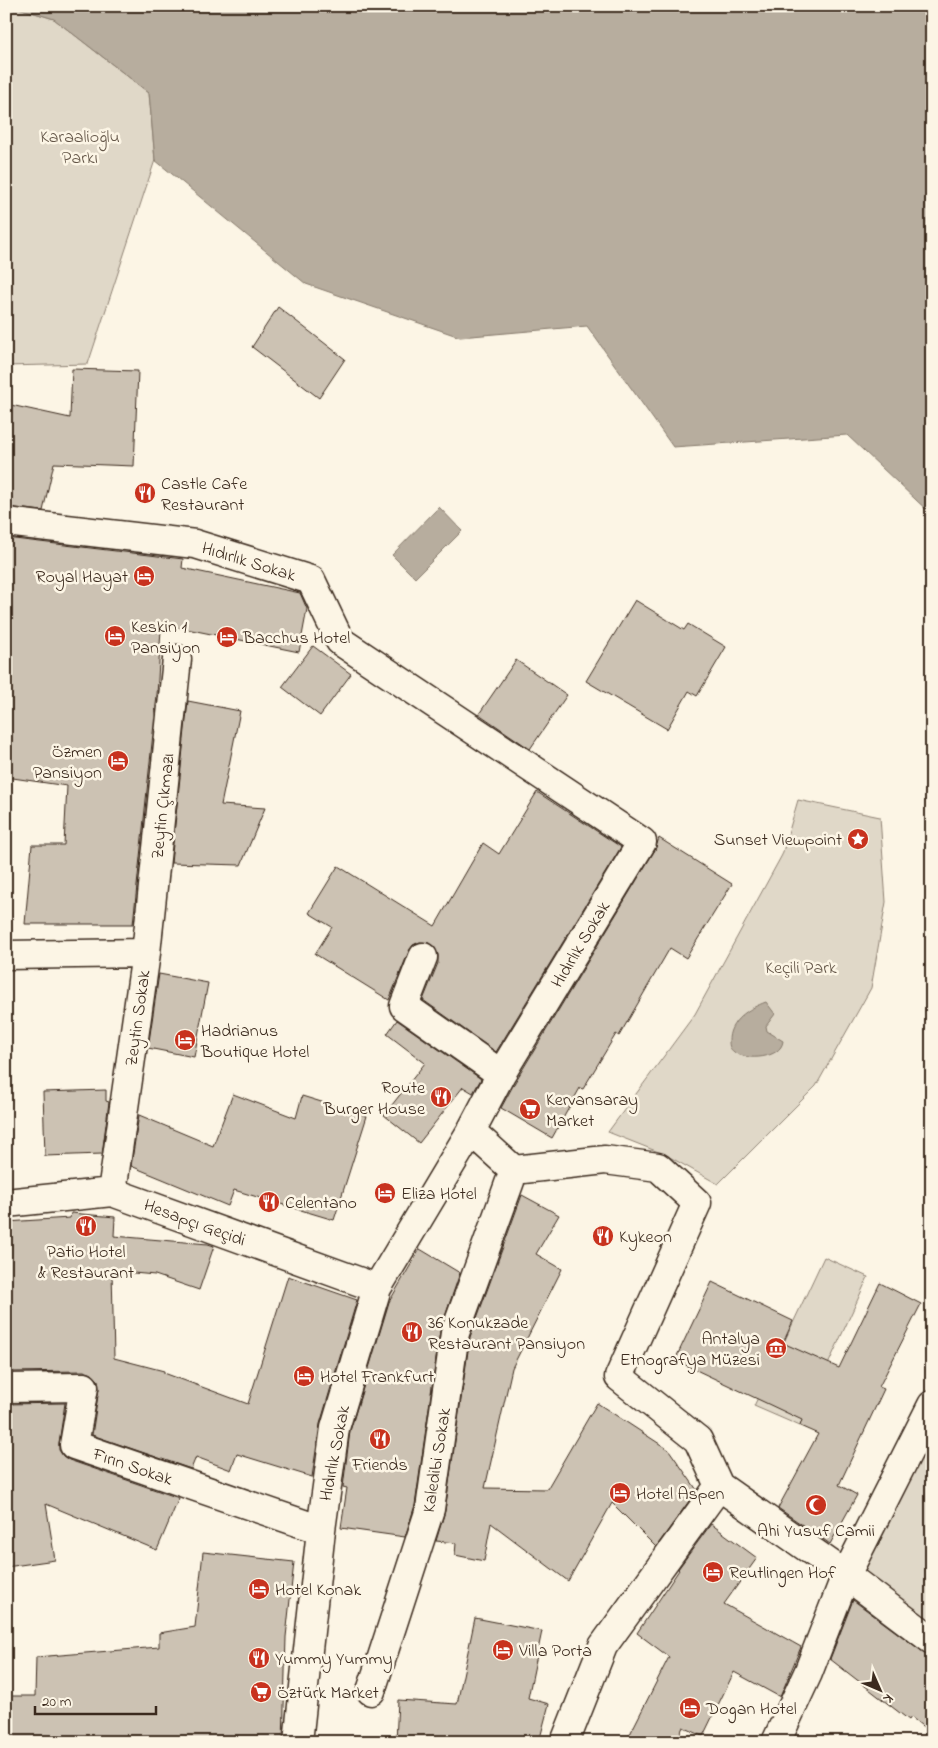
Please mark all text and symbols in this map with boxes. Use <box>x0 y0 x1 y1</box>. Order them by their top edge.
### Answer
park label: Karaalioğlu Parkı <box>40 125 120 172</box>
place label: Castle Cafe Restaurant <box>161 472 248 519</box>
restaurant icon: Castle Cafe Restaurant <box>133 481 157 505</box>
street label: Hıdırlık Sokak <box>198 536 299 590</box>
hotel icon: Royal Hayat <box>132 564 156 588</box>
place label: Royal Hayat <box>35 565 128 591</box>
place label: Keskin 1 Pansiyon <box>131 615 200 662</box>
hotel icon: Keskin 1 Pansiyon <box>103 624 127 648</box>
hotel icon: Bacchus Hotel <box>215 625 239 649</box>
place label: Bacchus Hotel <box>242 626 350 652</box>
place label: Özmen Pansiyon <box>33 740 102 787</box>
hotel icon: Özmen Pansiyon <box>106 749 130 773</box>
street label: Zeytin Çıkmazı <box>145 752 182 860</box>
place icon: Sunset Viewpoint <box>846 827 870 851</box>
place label: Sunset Viewpoint <box>714 828 842 854</box>
street label: Hıdırlık Sokak <box>546 897 618 993</box>
park label: Keçili Park <box>765 956 837 982</box>
street label: Zeytin Sokak <box>119 968 159 1068</box>
place label: Hadrianus Boutique Hotel <box>200 1019 309 1066</box>
hotel icon: Hadrianus Boutique Hotel <box>173 1028 197 1052</box>
place label: Route Burger House <box>323 1076 426 1124</box>
restaurant icon: Route Burger House <box>429 1085 453 1109</box>
place label: Kervansaray Market <box>546 1088 638 1135</box>
supermarket icon: Kervansaray Market <box>518 1097 542 1121</box>
hotel icon: Eliza Hotel <box>373 1181 397 1205</box>
place label: Eliza Hotel <box>401 1182 477 1208</box>
restaurant icon: Celentano <box>257 1190 281 1214</box>
place label: Celentano <box>285 1191 357 1217</box>
street label: Hesapçı Geçidi <box>140 1193 249 1254</box>
restaurant icon: Patio Hotel & Restaurant <box>74 1214 98 1238</box>
restaurant icon: Kykeon <box>591 1224 615 1248</box>
place label: Kykeon <box>619 1225 672 1251</box>
place label: Patio Hotel & Restaurant <box>38 1240 134 1287</box>
place label: 36 Konukzade Restaurant Pansiyon <box>428 1311 585 1358</box>
restaurant icon: 36 Konukzade Restaurant Pansiyon <box>400 1320 424 1344</box>
place label: Antalya Etnografya Müzesi <box>620 1327 760 1375</box>
museum icon: Antalya Etnografya Müzesi <box>764 1336 788 1360</box>
hotel icon: Hotel Frankfurt <box>292 1364 316 1388</box>
place label: Hotel Frankfurt <box>320 1365 434 1391</box>
street label: Hıdırlık Sokak <box>314 1403 358 1504</box>
street label: Kaledibi Sokak <box>417 1406 459 1515</box>
restaurant icon: Friends <box>368 1427 392 1451</box>
street label: Fırın Sokak <box>88 1442 176 1494</box>
place label: Friends <box>351 1453 408 1479</box>
hotel icon: Hotel Aspen <box>608 1481 632 1505</box>
place label: Hotel Aspen <box>636 1482 725 1508</box>
mosque icon: Ahi Yusuf Camii <box>804 1493 828 1517</box>
place label: Ahi Yusuf Camii <box>757 1519 875 1545</box>
hotel icon: Reutlingen Hof <box>701 1560 725 1584</box>
place label: Reutlingen Hof <box>729 1561 837 1588</box>
hotel icon: Hotel Konak <box>247 1577 271 1601</box>
place label: Hotel Konak <box>275 1578 361 1604</box>
hotel icon: Villa Porta <box>491 1638 515 1662</box>
place label: Villa Porta <box>518 1639 592 1665</box>
restaurant icon: Yummy Yummy <box>247 1646 271 1670</box>
place label: Yummy Yummy <box>275 1647 392 1673</box>
north arrow <box>856 1666 906 1716</box>
supermarket icon: Öztürk Market <box>249 1680 273 1704</box>
place label: Öztürk Market <box>277 1681 379 1707</box>
scale bar <box>35 1683 156 1715</box>
text: K <box>877 1688 898 1709</box>
text: 20 m <box>42 1691 72 1713</box>
hotel icon: Dogan Hotel <box>678 1696 702 1720</box>
place label: Dogan Hotel <box>705 1697 797 1724</box>

